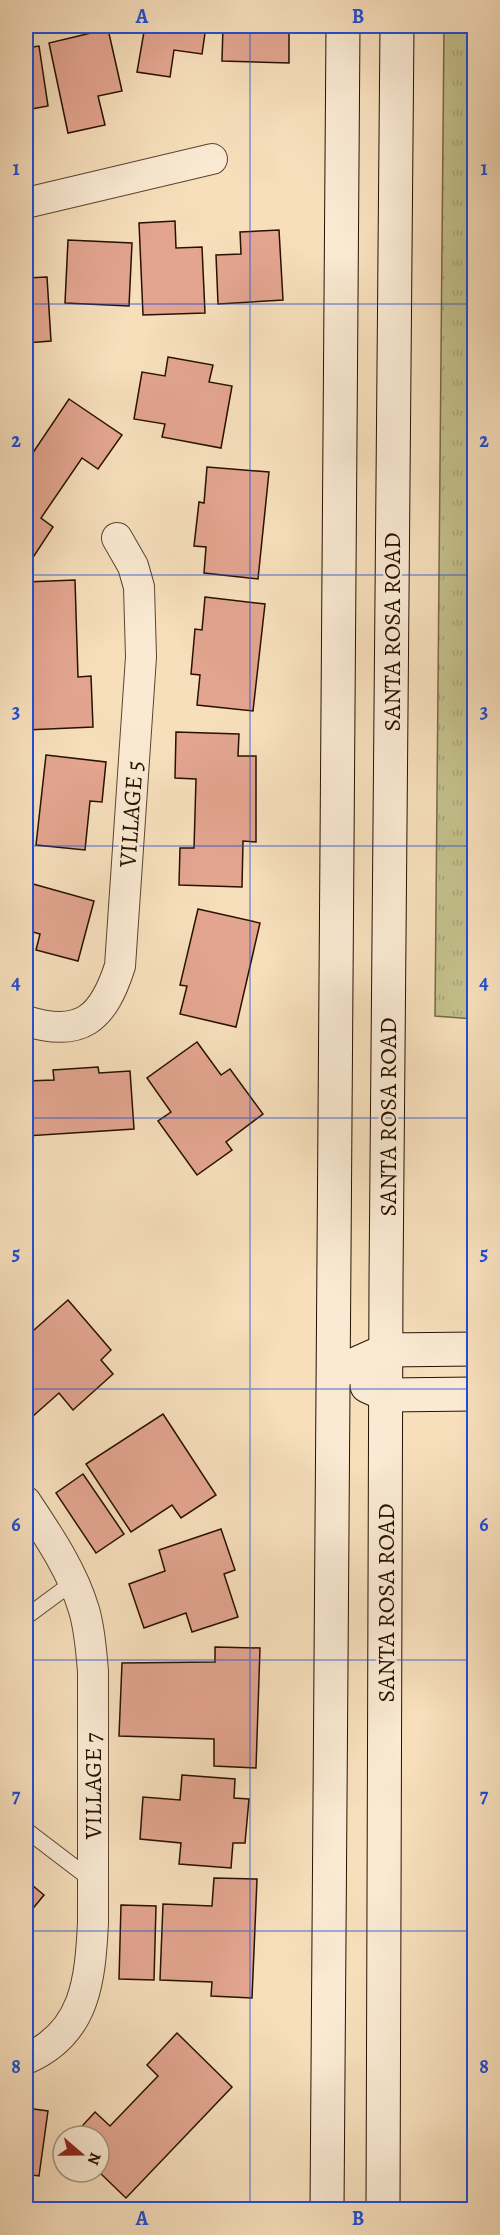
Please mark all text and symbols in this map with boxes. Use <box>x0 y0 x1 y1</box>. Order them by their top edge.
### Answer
text: A <box>135 3 149 30</box>
text: B <box>352 3 364 30</box>
text: 1 <box>12 155 20 182</box>
text: 1 <box>480 155 488 182</box>
text: 2 <box>11 427 21 454</box>
text: 2 <box>479 427 489 454</box>
street label: SANTA ROSA ROAD <box>376 533 408 731</box>
text: 3 <box>12 698 20 725</box>
text: 3 <box>480 698 488 725</box>
street label: VILLAGE 5 <box>111 760 151 869</box>
text: 4 <box>11 969 21 996</box>
text: 4 <box>479 969 489 996</box>
street label: SANTA ROSA ROAD <box>372 1018 404 1216</box>
text: 5 <box>12 1240 20 1267</box>
text: 5 <box>480 1240 488 1267</box>
street label: SANTA ROSA ROAD <box>370 1504 402 1702</box>
text: 6 <box>11 1511 21 1538</box>
text: 6 <box>479 1511 489 1538</box>
street label: VILLAGE 7 <box>77 1732 109 1840</box>
text: 7 <box>12 1782 21 1809</box>
text: 7 <box>480 1782 489 1809</box>
text: 8 <box>11 2053 21 2080</box>
text: 8 <box>479 2053 489 2080</box>
north arrow <box>51 2124 111 2184</box>
text: N <box>82 2150 106 2168</box>
text: A <box>135 2205 149 2232</box>
text: B <box>352 2205 364 2232</box>

